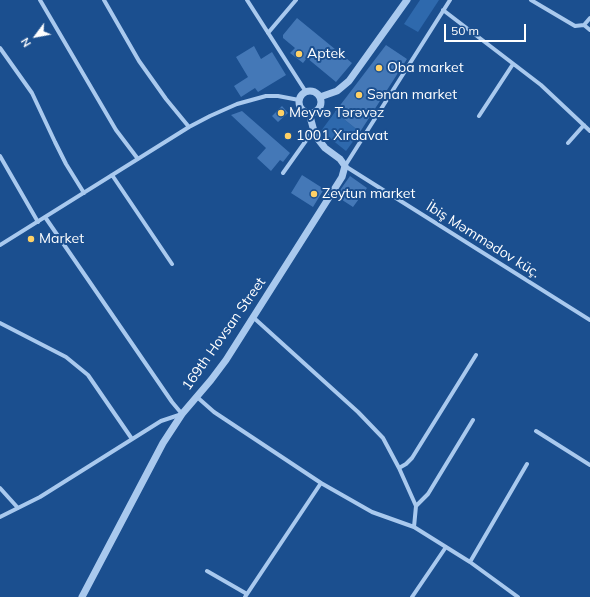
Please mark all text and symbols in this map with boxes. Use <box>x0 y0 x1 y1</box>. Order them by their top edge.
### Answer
north arrow <box>16 16 56 56</box>
scale bar <box>446 16 528 42</box>
text: 50 m <box>451 23 479 38</box>
text: N <box>18 35 34 50</box>
place label: Aptek <box>307 46 345 62</box>
marker: Aptek <box>294 49 304 59</box>
place label: Oba market <box>387 60 464 76</box>
marker: Oba market <box>374 63 384 73</box>
place label: Sənan market <box>367 87 457 103</box>
marker: Sənan market <box>354 90 364 100</box>
place label: Meyvə Tərəvəz <box>289 105 384 121</box>
marker: Meyvə Tərəvəz <box>276 108 286 118</box>
place label: 1001 Xırdavat <box>296 128 388 144</box>
marker: 1001 Xırdavat <box>283 131 293 141</box>
place label: Zeytun market <box>322 186 415 202</box>
marker: Zeytun market <box>309 189 319 199</box>
street label: İbiş Məmmədov küç. <box>423 198 543 282</box>
place label: Market <box>39 231 84 247</box>
marker: Market <box>26 234 36 244</box>
street label: 169th Hovsan Street <box>179 274 269 394</box>

